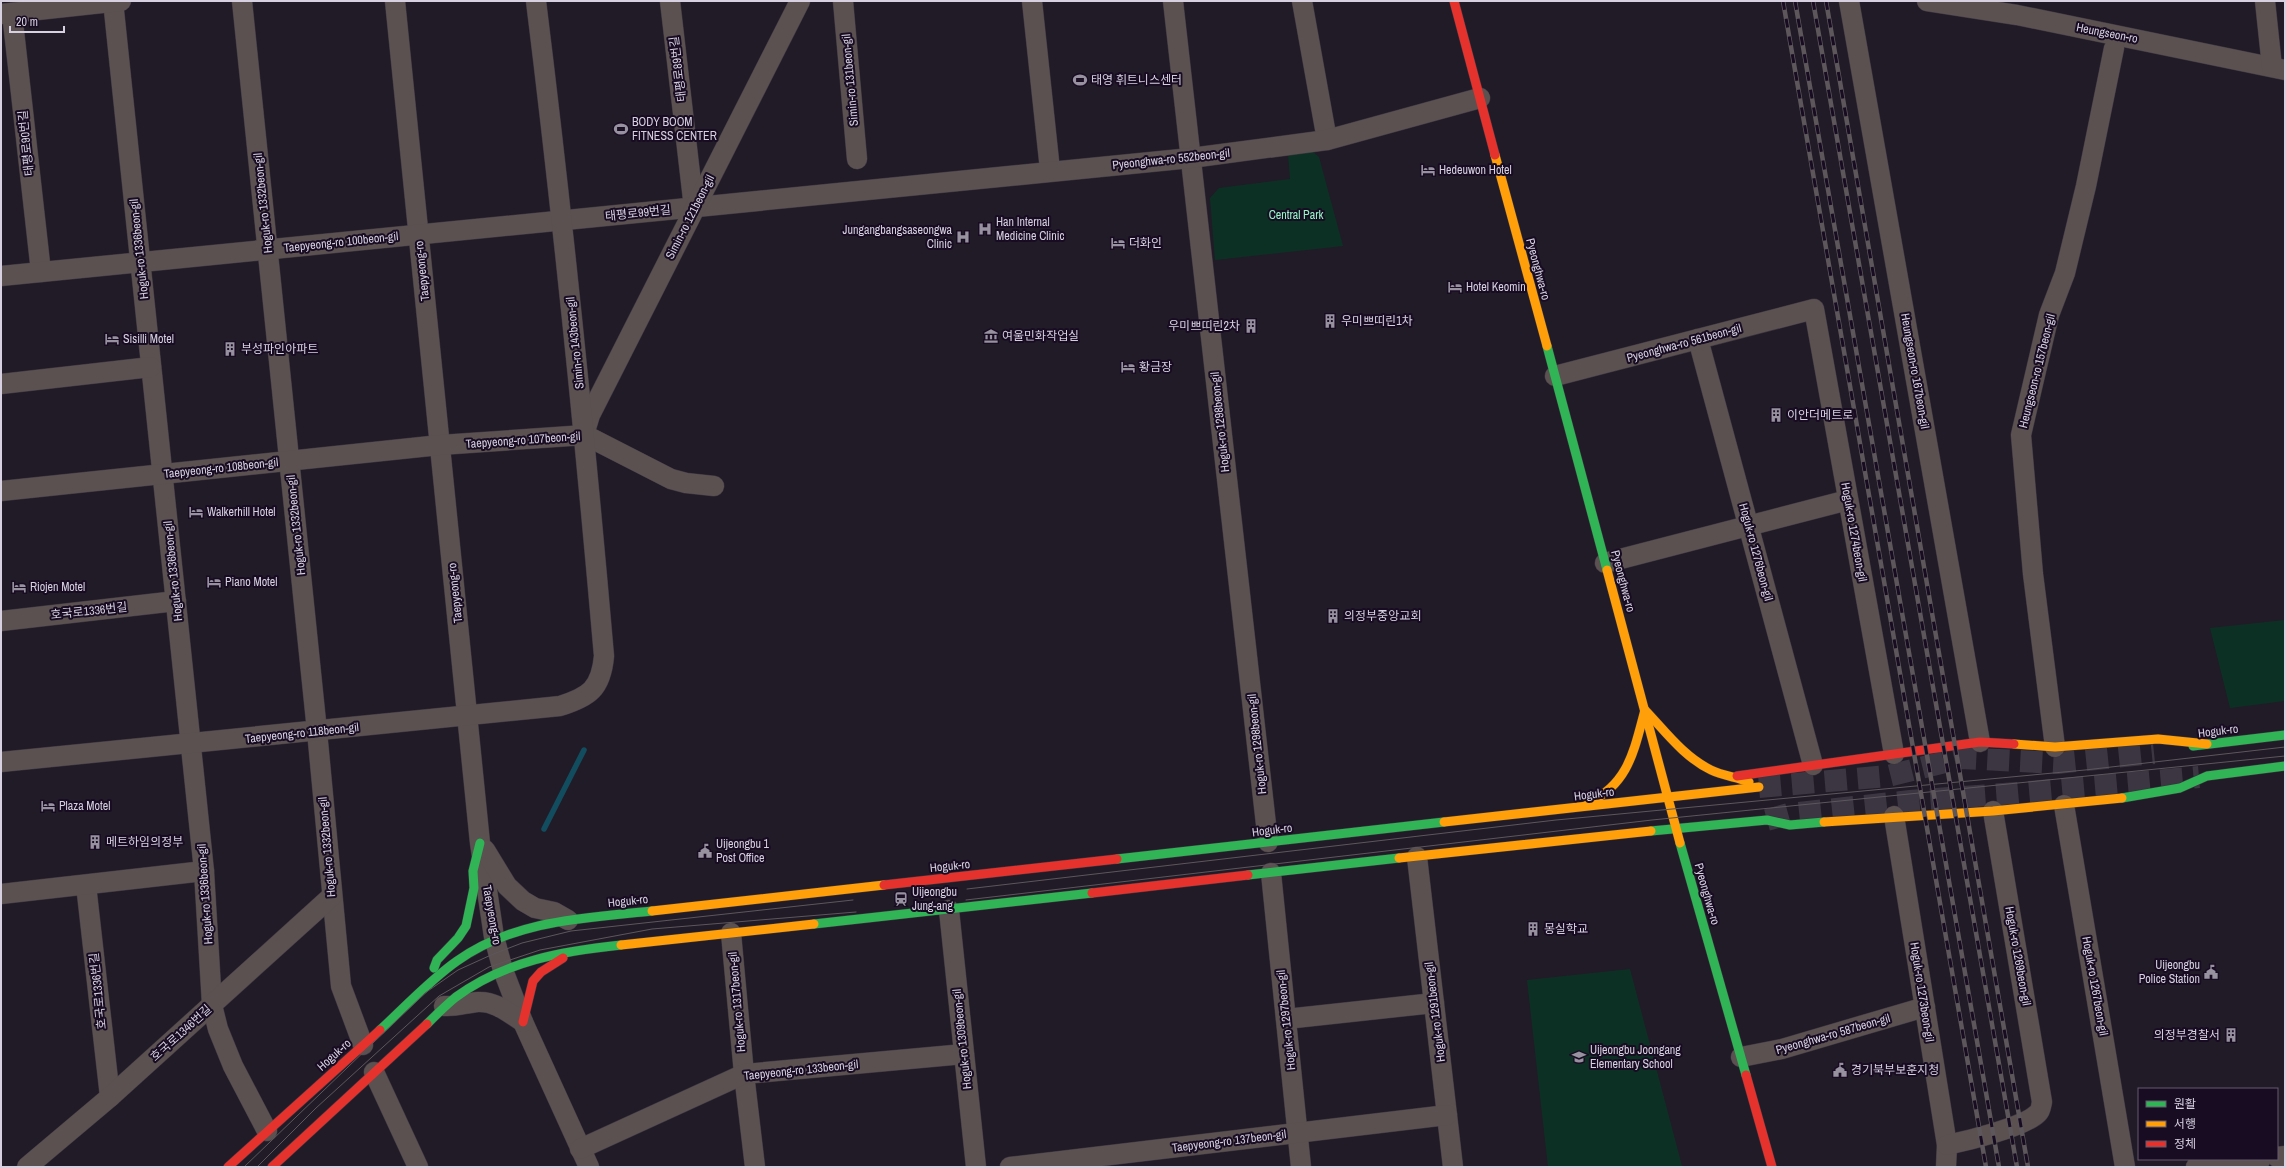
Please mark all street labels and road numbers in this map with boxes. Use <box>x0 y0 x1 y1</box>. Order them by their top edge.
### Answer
street label: Heungseon-ro <box>2075 19 2139 47</box>
street label: Simin-ro 131beon-gil <box>838 33 862 127</box>
street label: 태평로89번길 <box>666 35 690 103</box>
street label: 태평로90번길 <box>15 109 37 177</box>
street label: Pyeonghwa-ro 552beon-gil <box>1111 145 1231 173</box>
street label: Hoguk-ro 1332beon-gil <box>250 152 276 254</box>
street label: Simin-ro 121beon-gil <box>662 172 718 262</box>
street label: Hoguk-ro 1336beon-gil <box>126 198 152 300</box>
street label: 태평로99번길 <box>604 202 672 224</box>
street label: Taepyeong-ro 100beon-gil <box>283 228 399 256</box>
street label: Pyeonghwa-ro <box>1522 236 1554 302</box>
street label: Taepyeong-ro <box>411 240 433 302</box>
street label: Simin-ro 143beon-gil <box>562 296 588 390</box>
street label: Heungseon-ro 167beon-gil <box>1897 312 1933 430</box>
street label: Heungseon-ro 157beon-gil <box>2015 312 2059 430</box>
street label: Pyeonghwa-ro 561beon-gil <box>1625 320 1743 366</box>
street label: Hoguk-ro 1298beon-gil <box>1207 371 1233 473</box>
street label: Taepyeong-ro 107beon-gil <box>465 428 581 452</box>
street label: Taepyeong-ro 108beon-gil <box>163 454 279 482</box>
street label: Hoguk-ro 1332beon-gil <box>283 474 309 576</box>
street label: Hoguk-ro 1274beon-gil <box>1837 481 1871 583</box>
street label: Hoguk-ro 1276beon-gil <box>1735 501 1777 603</box>
street label: Hoguk-ro 1336beon-gil <box>160 520 186 622</box>
street label: Pyeonghwa-ro <box>1607 548 1639 614</box>
street label: Taepyeong-ro <box>444 562 466 624</box>
street label: 호국로1336번길 <box>50 599 128 623</box>
street label: Hoguk-ro 1298beon-gil <box>1244 693 1270 795</box>
street label: Taepyeong-ro 118beon-gil <box>244 719 360 747</box>
street label: Hoguk-ro <box>2197 721 2239 741</box>
street label: Hoguk-ro <box>1573 784 1615 804</box>
street label: Hoguk-ro 1332beon-gil <box>315 796 339 898</box>
street label: Hoguk-ro <box>1251 820 1293 840</box>
street label: Hoguk-ro 1336beon-gil <box>194 843 216 945</box>
street label: Hoguk-ro <box>929 856 971 876</box>
street label: Pyeonghwa-ro <box>1691 861 1723 927</box>
street label: Taepyeong-ro <box>479 884 505 946</box>
street label: Hoguk-ro <box>607 891 649 911</box>
street label: Hoguk-ro 1269beon-gil <box>2001 905 2035 1007</box>
street label: Hoguk-ro 1267beon-gil <box>2078 935 2112 1037</box>
street label: Hoguk-ro 1273beon-gil <box>1906 941 1938 1043</box>
street label: Hoguk-ro 1317beon-gil <box>725 951 749 1053</box>
street label: 호국로1336번길 <box>86 952 110 1030</box>
street label: Hoguk-ro 1291beon-gil <box>1421 961 1449 1063</box>
street label: Hoguk-ro 1297beon-gil <box>1273 969 1299 1071</box>
street label: Hoguk-ro 1309beon-gil <box>949 988 975 1090</box>
street label: 호국로1346번길 <box>147 1001 215 1065</box>
street label: Pyeonghwa-ro 587beon-gil <box>1774 1010 1892 1058</box>
street label: Hoguk-ro <box>314 1036 354 1074</box>
street label: Taepyeong-ro 133beon-gil <box>743 1056 859 1084</box>
street label: Taepyeong-ro 137beon-gil <box>1171 1126 1287 1156</box>

